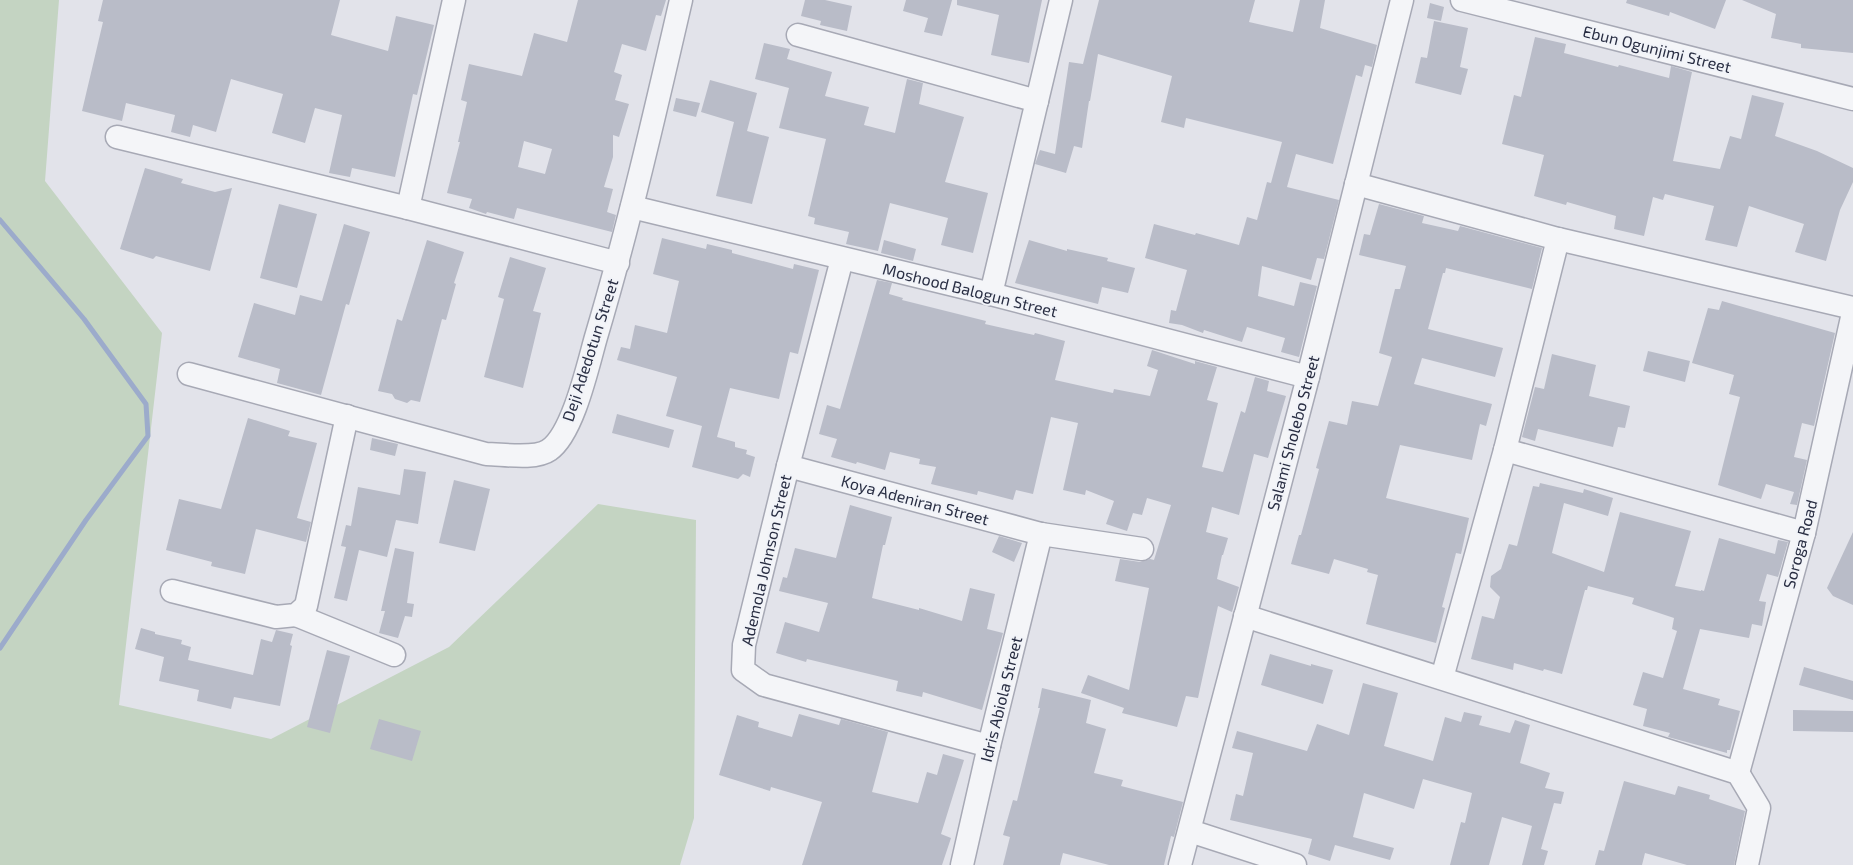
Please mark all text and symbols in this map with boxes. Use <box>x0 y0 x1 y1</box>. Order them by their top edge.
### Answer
street label: Ebun Ogunjimi Street <box>1581 21 1733 77</box>
street label: Moshood Balogun Street <box>881 259 1059 320</box>
street label: Deji Adedotun Street <box>557 276 623 424</box>
street label: Salami Sholebo Street <box>1263 353 1322 513</box>
street label: Koya Adeniran Street <box>839 471 991 528</box>
street label: Ademola Johnson Street <box>737 472 794 647</box>
street label: Soroga Road <box>1779 497 1821 590</box>
street label: Idris Abiola Street <box>976 634 1025 764</box>

